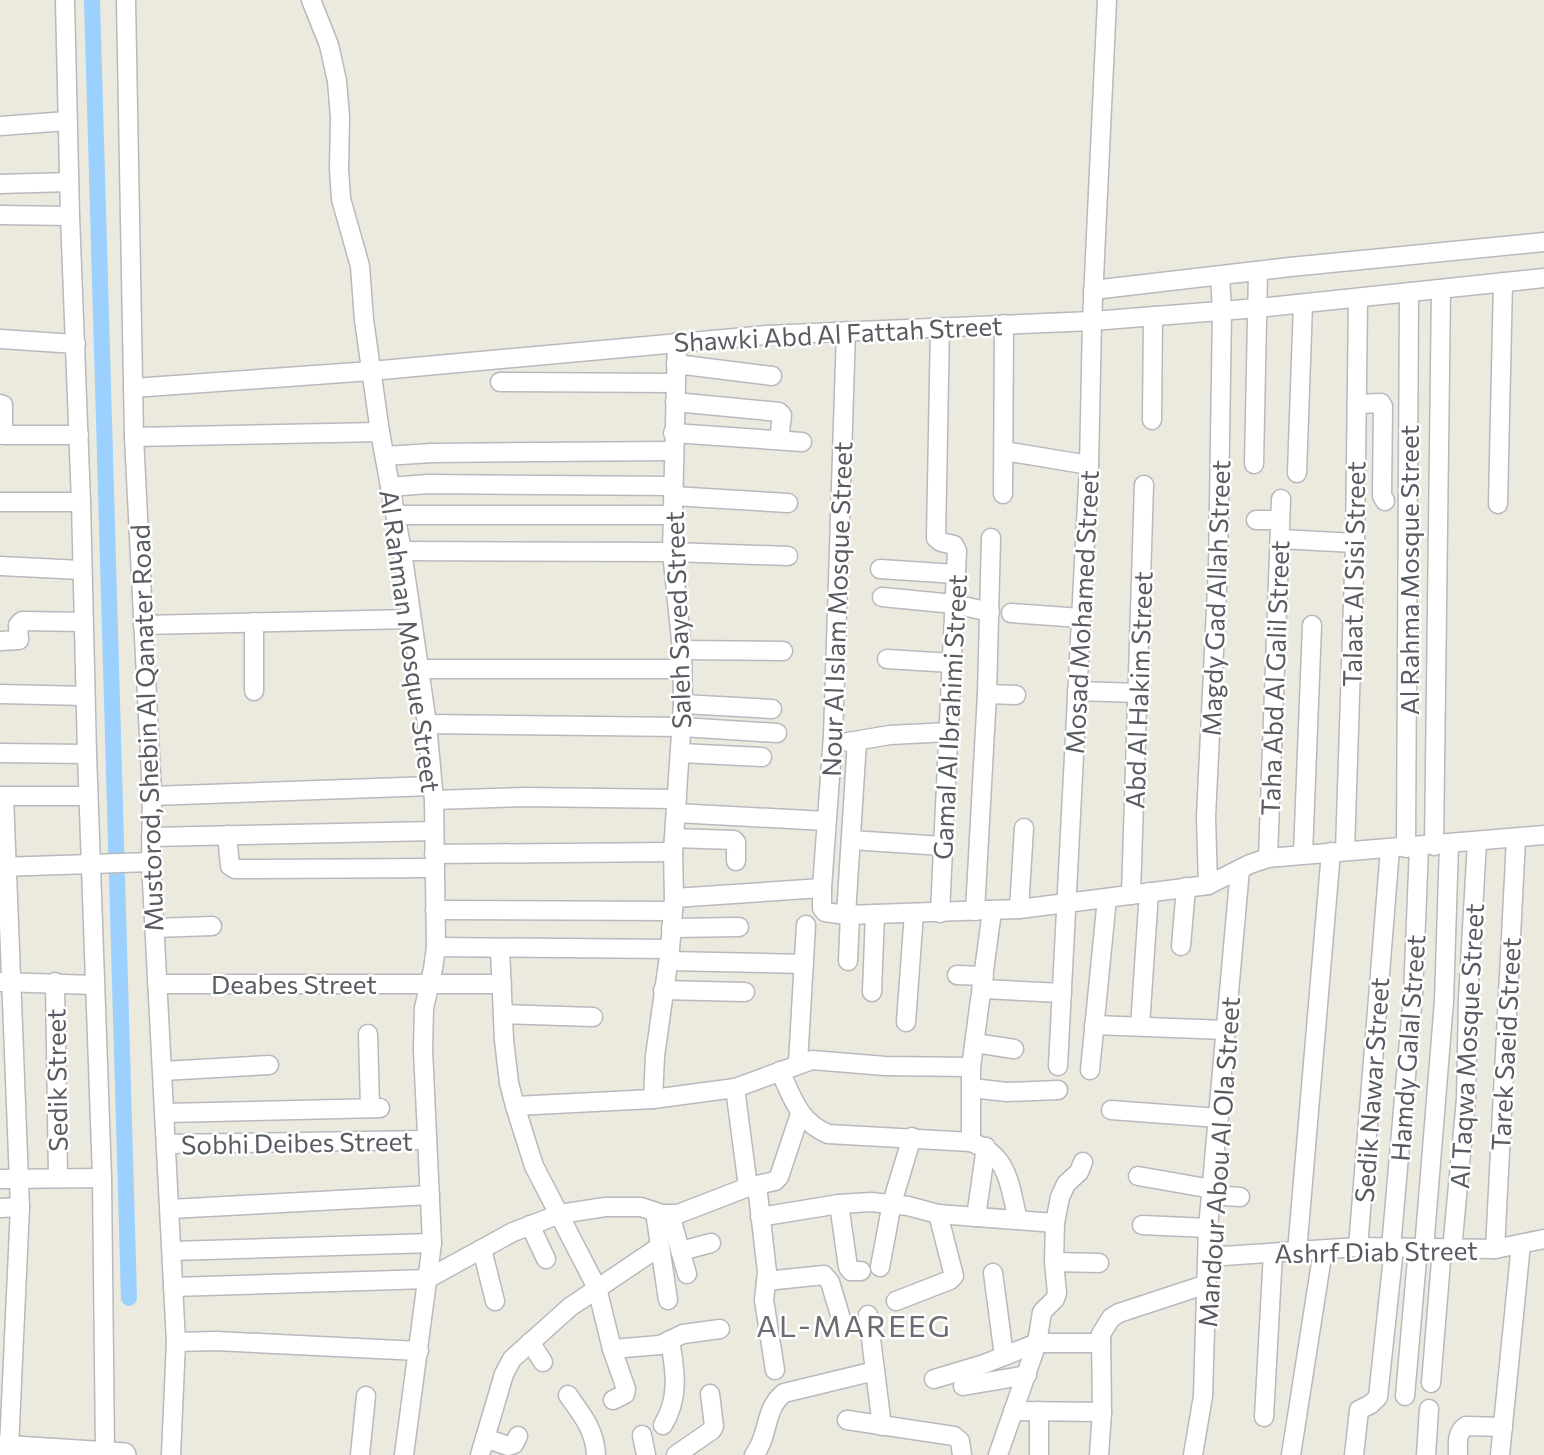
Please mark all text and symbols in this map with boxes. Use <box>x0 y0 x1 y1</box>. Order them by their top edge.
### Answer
street label: Shawki Abd Al Fattah Street <box>673 309 1003 357</box>
street label: Al Rahma Mosque Street <box>1393 425 1424 715</box>
street label: Nour Al Islam Mosque Street <box>815 441 857 777</box>
street label: Magdy Gad Allah Street <box>1195 459 1235 737</box>
street label: Talaat Al Sisi Street <box>1336 461 1370 687</box>
street label: Mosad Mohamed Street <box>1058 469 1104 755</box>
street label: Al Rahman Mosque Street <box>374 488 448 794</box>
street label: Saleh Sayed Street <box>658 511 696 729</box>
street label: Mustorod, Shebin Al Qanater Road <box>123 524 169 932</box>
street label: Taha Abd Al Galil Street <box>1254 540 1294 816</box>
street label: Abd Al Hakim Street <box>1118 571 1158 809</box>
street label: Gamal Al Ibrahimi Street <box>926 573 972 861</box>
street label: Al Taqwa Mosque Street <box>1443 903 1489 1189</box>
street label: Hamdy Galal Street <box>1384 934 1430 1162</box>
street label: Tarek Saeid Street <box>1484 937 1526 1151</box>
street label: Deabes Street <box>211 968 377 999</box>
street label: Sedik Nawar Street <box>1348 976 1394 1204</box>
street label: Mandour Abou Al Ola Street <box>1191 996 1245 1328</box>
street label: Sedik Street <box>39 1008 73 1152</box>
street label: Sobhi Deibes Street <box>181 1124 413 1160</box>
street label: Ashrf Diab Street <box>1274 1234 1478 1268</box>
district label: AL-MAREEG <box>756 1306 952 1343</box>

